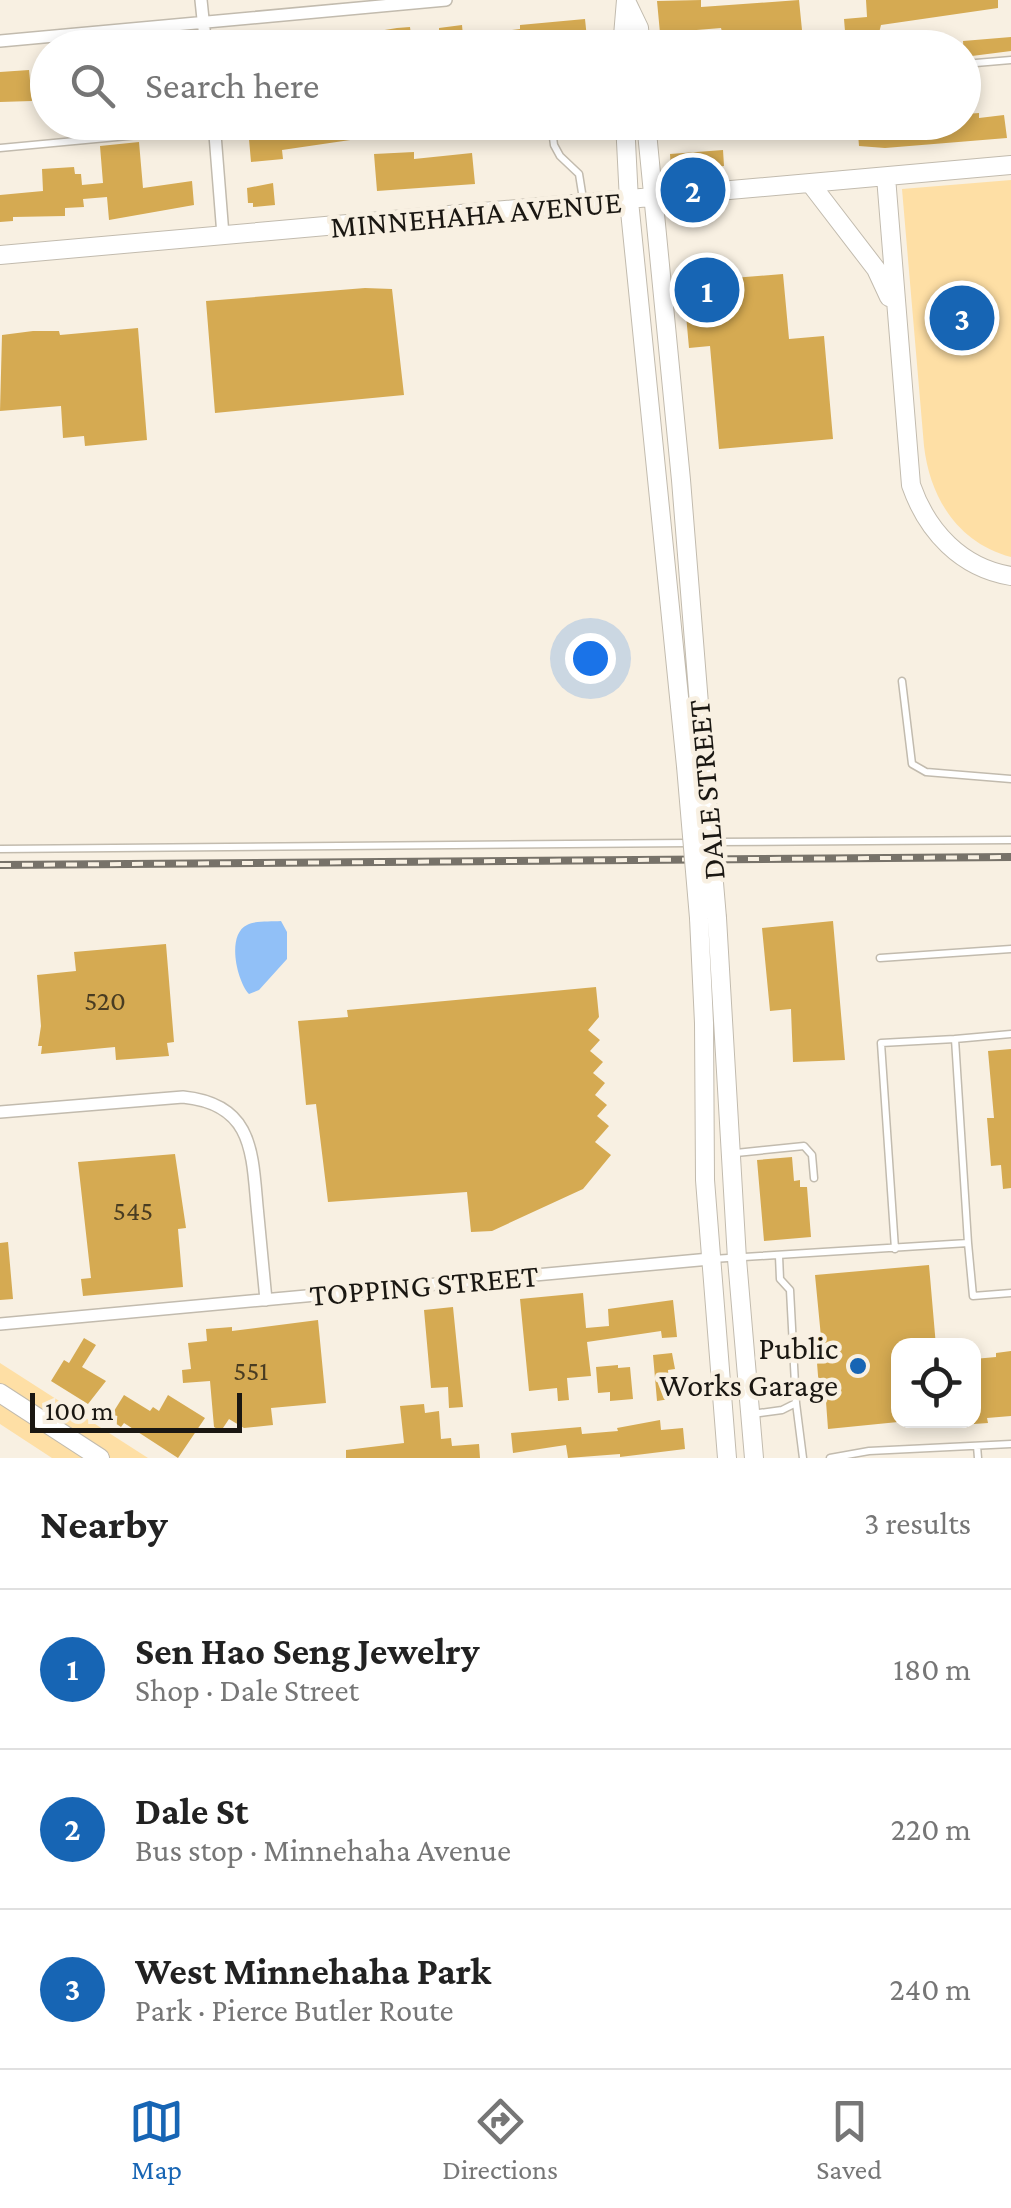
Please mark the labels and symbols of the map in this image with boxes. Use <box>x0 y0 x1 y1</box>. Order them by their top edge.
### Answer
pin: 2 <box>660 152 726 228</box>
street label: MINNEHAHA AVENUE <box>329 183 623 245</box>
pin: 1 <box>674 252 740 328</box>
pin: 3 <box>930 280 994 356</box>
your location <box>565 633 616 684</box>
street label: DALE STREET <box>680 698 732 882</box>
house number: 520 <box>84 985 126 1016</box>
house number: 545 <box>113 1195 153 1226</box>
street label: TOPPING STREET <box>308 1257 540 1313</box>
place label: Public Works Garage <box>659 1330 839 1403</box>
house number: 551 <box>233 1355 269 1386</box>
marker: Public Works Garage <box>847 1355 869 1377</box>
scale bar <box>30 1388 242 1432</box>

